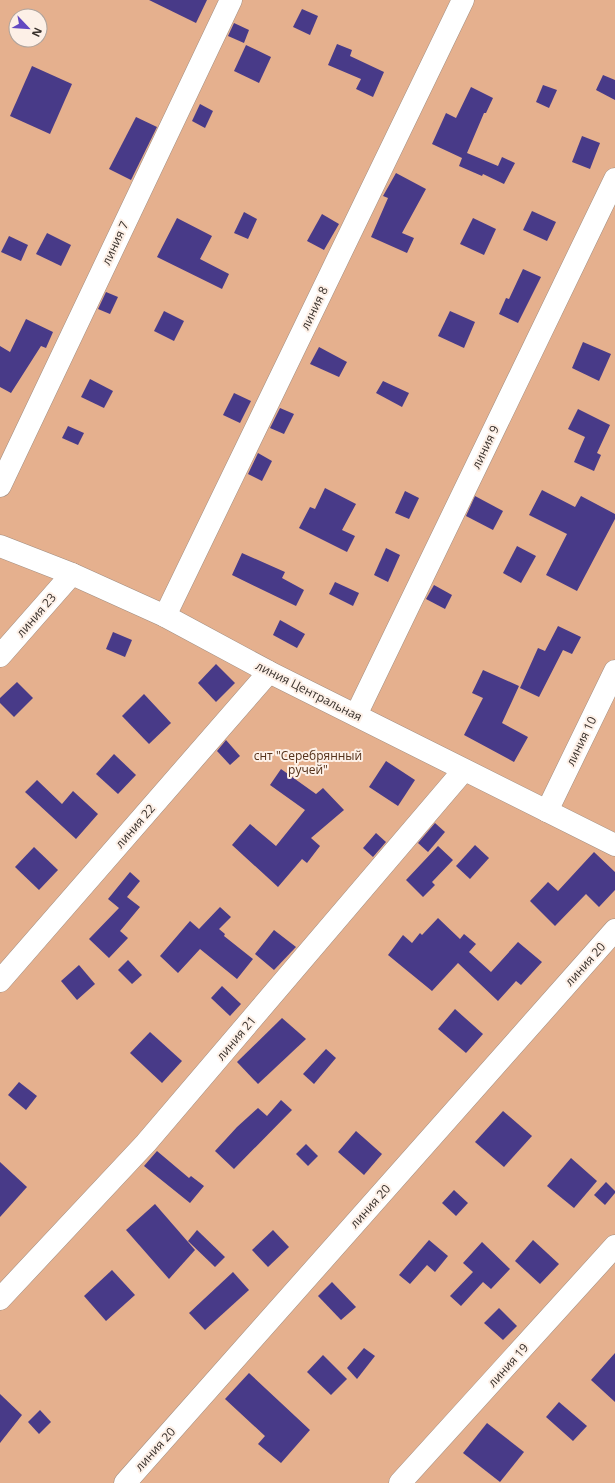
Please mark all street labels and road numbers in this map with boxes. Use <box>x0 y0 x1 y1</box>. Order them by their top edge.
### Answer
street label: линия 7 <box>98 218 133 268</box>
street label: линия 8 <box>296 283 332 333</box>
street label: линия 9 <box>467 422 503 472</box>
street label: линия 23 <box>12 589 60 641</box>
street label: линия Центральная <box>253 657 365 725</box>
street label: линия 10 <box>562 713 600 769</box>
street label: линия 22 <box>111 800 159 852</box>
street label: линия 20 <box>561 938 609 989</box>
street label: линия 21 <box>212 1012 260 1064</box>
street label: линия 20 <box>346 1180 394 1231</box>
street label: линия 19 <box>484 1339 532 1390</box>
street label: линия 20 <box>131 1423 179 1474</box>

